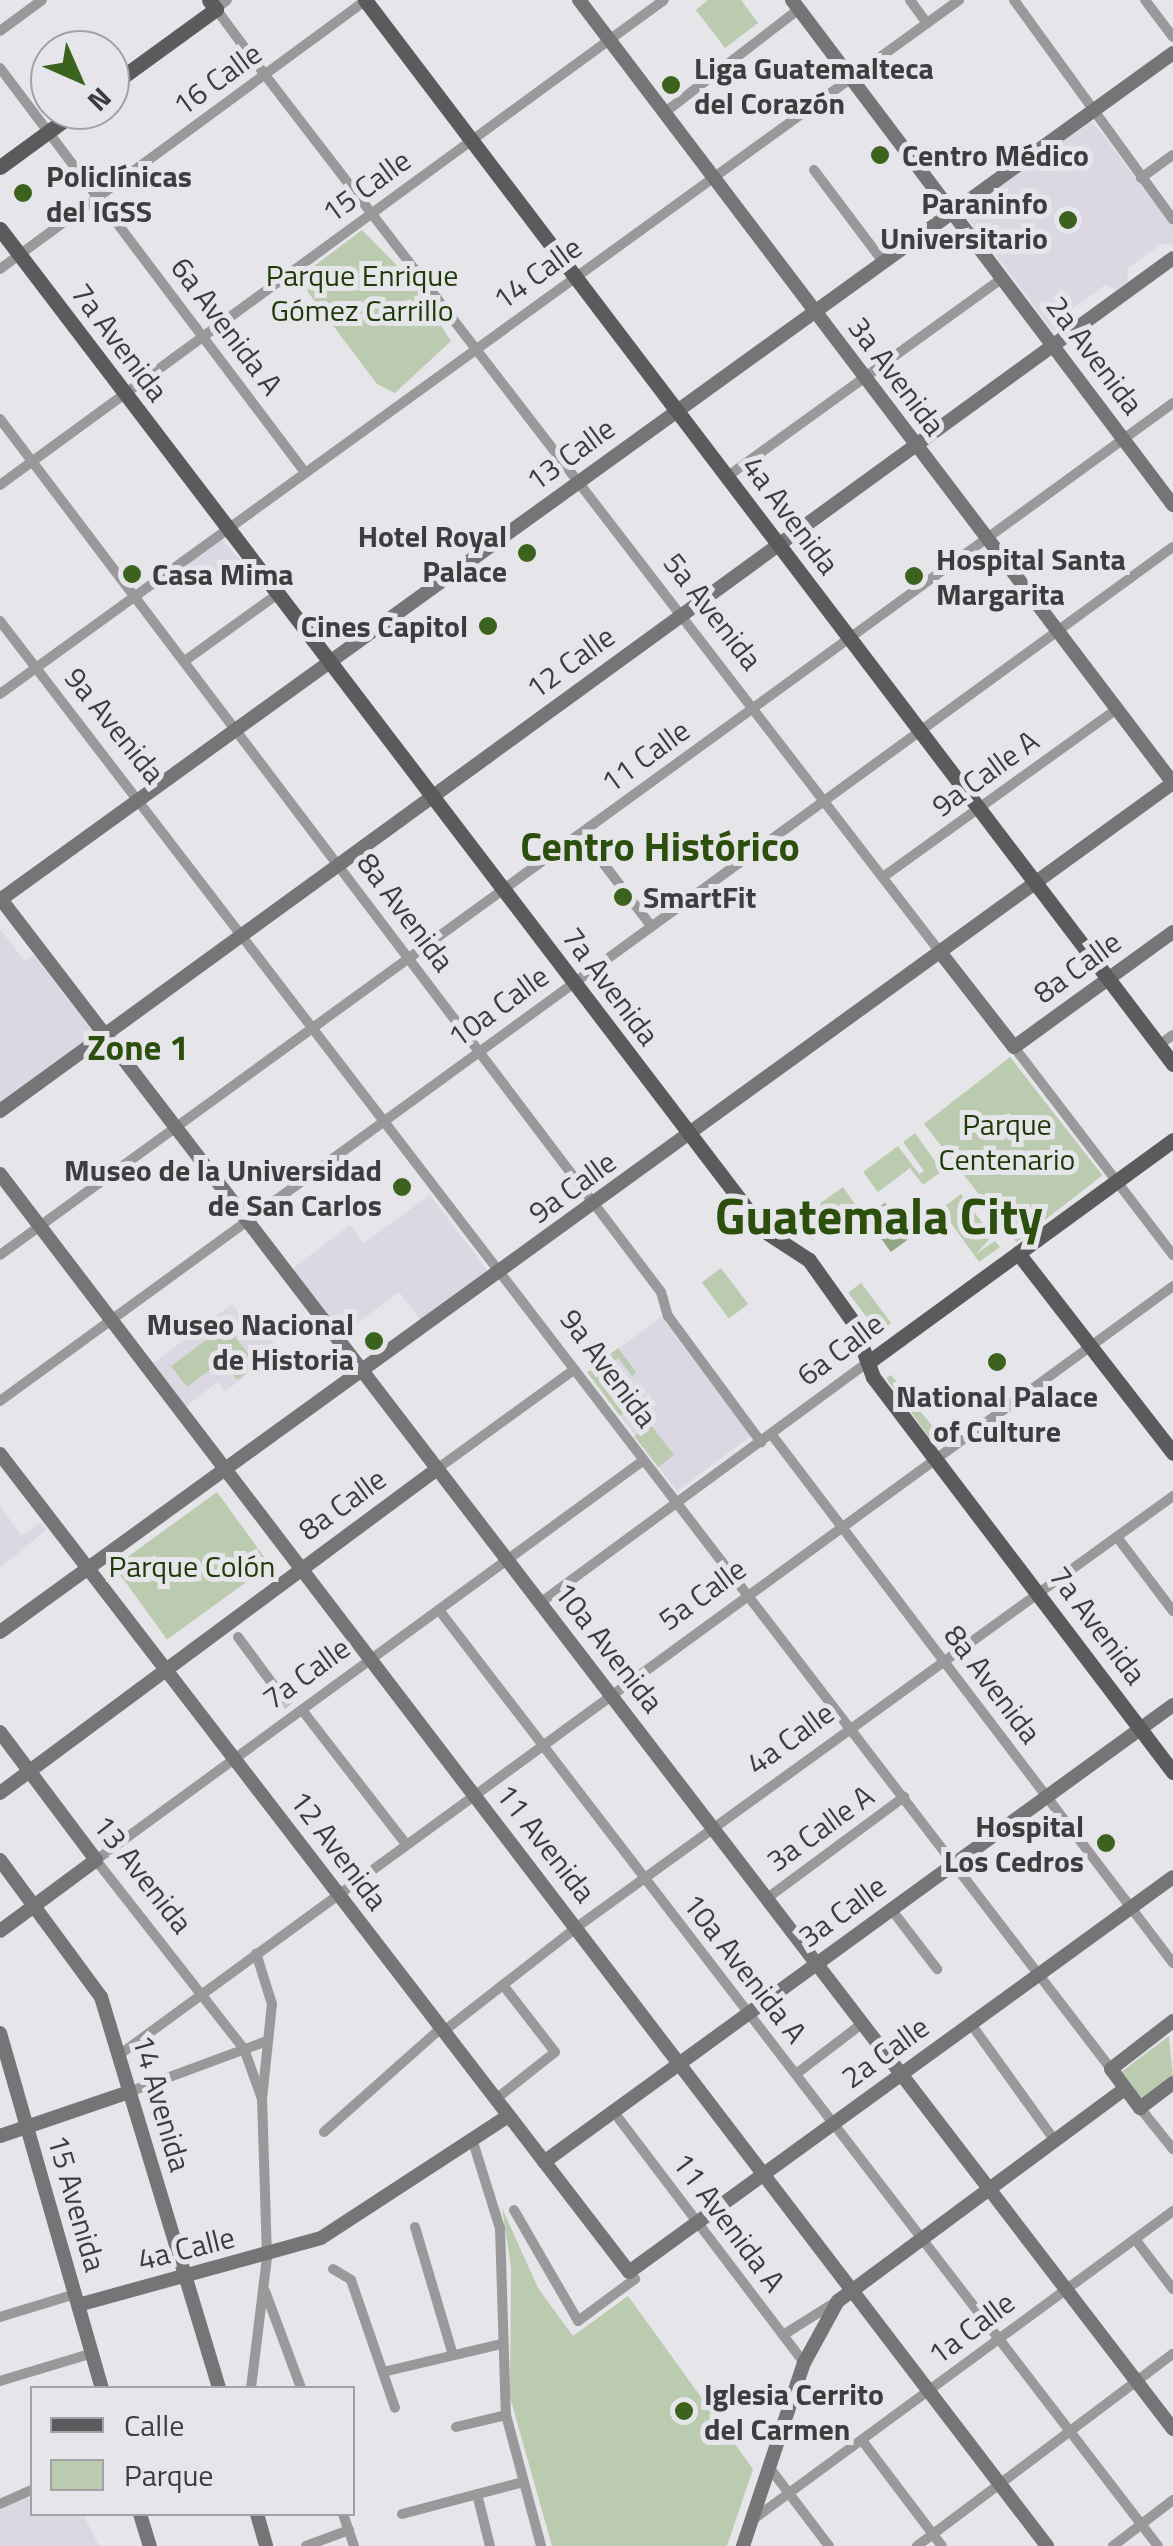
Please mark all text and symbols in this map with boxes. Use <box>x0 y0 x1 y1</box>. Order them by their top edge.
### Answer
north arrow <box>30 30 130 130</box>
street label: 16 Calle <box>166 35 268 123</box>
place label: Liga Guatemalteca del Corazón <box>694 50 934 120</box>
marker: Liga Guatemalteca del Corazón <box>658 72 684 98</box>
text: N <box>78 78 122 122</box>
place label: Centro Médico <box>902 137 1089 173</box>
street label: 15 Calle <box>315 142 417 230</box>
marker: Centro Médico <box>867 142 893 168</box>
place label: Policlínicas del IGSS <box>46 158 192 228</box>
marker: Policlínicas del IGSS <box>10 180 36 206</box>
place label: Paraninfo Universitario <box>880 185 1048 256</box>
marker: Paraninfo Universitario <box>1057 209 1079 231</box>
street label: 14 Calle <box>486 229 588 317</box>
street label: 6a Avenida A <box>164 250 290 402</box>
park label: Parque Enrique Gómez Carrillo <box>266 257 458 328</box>
street label: 7a Avenida <box>64 276 176 408</box>
street label: 2a Avenida <box>1039 289 1151 421</box>
street label: 3a Avenida <box>841 310 953 442</box>
street label: 13 Calle <box>519 410 621 498</box>
street label: 4a Avenida <box>735 449 847 581</box>
place label: Hotel Royal Palace <box>358 518 507 588</box>
place label: Hospital Santa Margarita <box>936 541 1126 612</box>
marker: Hotel Royal Palace <box>516 542 538 564</box>
street label: 5a Avenida <box>656 545 770 677</box>
place label: Casa Mima <box>152 556 294 592</box>
marker: Casa Mima <box>121 563 143 585</box>
marker: Hospital Santa Margarita <box>901 563 927 589</box>
place label: Cines Capitol <box>301 608 468 644</box>
marker: Cines Capitol <box>477 615 499 637</box>
street label: 12 Calle <box>519 618 621 706</box>
street label: 9a Avenida <box>57 660 173 790</box>
street label: 11 Calle <box>594 712 696 800</box>
street label: 9a Calle A <box>925 722 1045 824</box>
district label: Centro Histórico <box>520 823 800 871</box>
street label: 8a Avenida <box>350 846 462 978</box>
place label: SmartFit <box>643 879 756 915</box>
marker: SmartFit <box>612 886 634 908</box>
street label: 7a Avenida <box>555 920 667 1052</box>
street label: 8a Calle <box>1026 923 1128 1011</box>
street label: 10a Calle <box>441 957 555 1055</box>
district label: Zone 1 <box>87 1026 189 1068</box>
park label: Parque Centenario <box>939 1106 1075 1176</box>
street label: 9a Calle <box>521 1143 623 1231</box>
place label: Museo de la Universidad de San Carlos <box>64 1152 382 1222</box>
marker: Museo de la Universidad de San Carlos <box>391 1176 413 1198</box>
district label: Guatemala City <box>715 1186 1043 1246</box>
street label: 9a Avenida <box>553 1302 665 1434</box>
street label: 6a Calle <box>790 1305 890 1393</box>
place label: Museo Nacional de Historia <box>146 1306 354 1376</box>
marker: Museo Nacional de Historia <box>363 1330 385 1352</box>
marker: National Palace of Culture <box>986 1351 1008 1373</box>
place label: National Palace of Culture <box>896 1378 1098 1448</box>
street label: 8a Calle <box>291 1460 393 1548</box>
park label: Parque Colón <box>109 1548 275 1584</box>
street label: 5a Calle <box>651 1550 753 1638</box>
street label: 7a Avenida <box>1042 1559 1154 1691</box>
street label: 10a Avenida <box>547 1575 671 1719</box>
street label: 8a Avenida <box>937 1618 1049 1750</box>
street label: 7a Calle <box>255 1629 357 1717</box>
street label: 4a Calle <box>739 1694 841 1782</box>
street label: 11 Avenida <box>489 1777 603 1909</box>
street label: 3a Calle A <box>760 1777 880 1879</box>
street label: 12 Avenida <box>282 1783 396 1917</box>
street label: 13 Avenida <box>86 1808 200 1940</box>
place label: Hospital Los Cedros <box>944 1808 1084 1878</box>
marker: Hospital Los Cedros <box>1093 1830 1119 1856</box>
street label: 3a Calle <box>791 1867 893 1955</box>
street label: 10a Avenida A <box>675 1886 815 2050</box>
street label: 2a Calle <box>834 2008 936 2096</box>
street label: 14 Avenida <box>125 2031 199 2175</box>
street label: 15 Avenida <box>40 2131 114 2275</box>
street label: 11 Avenida A <box>665 2145 793 2299</box>
street label: 4a Calle <box>134 2219 238 2277</box>
street label: 1a Calle <box>921 2284 1021 2372</box>
place label: Iglesia Cerrito del Carmen <box>704 2376 884 2446</box>
legend <box>30 2386 355 2516</box>
marker: Iglesia Cerrito del Carmen <box>673 2400 695 2422</box>
text: Calle <box>124 2402 184 2448</box>
text: Parque <box>124 2452 214 2498</box>

